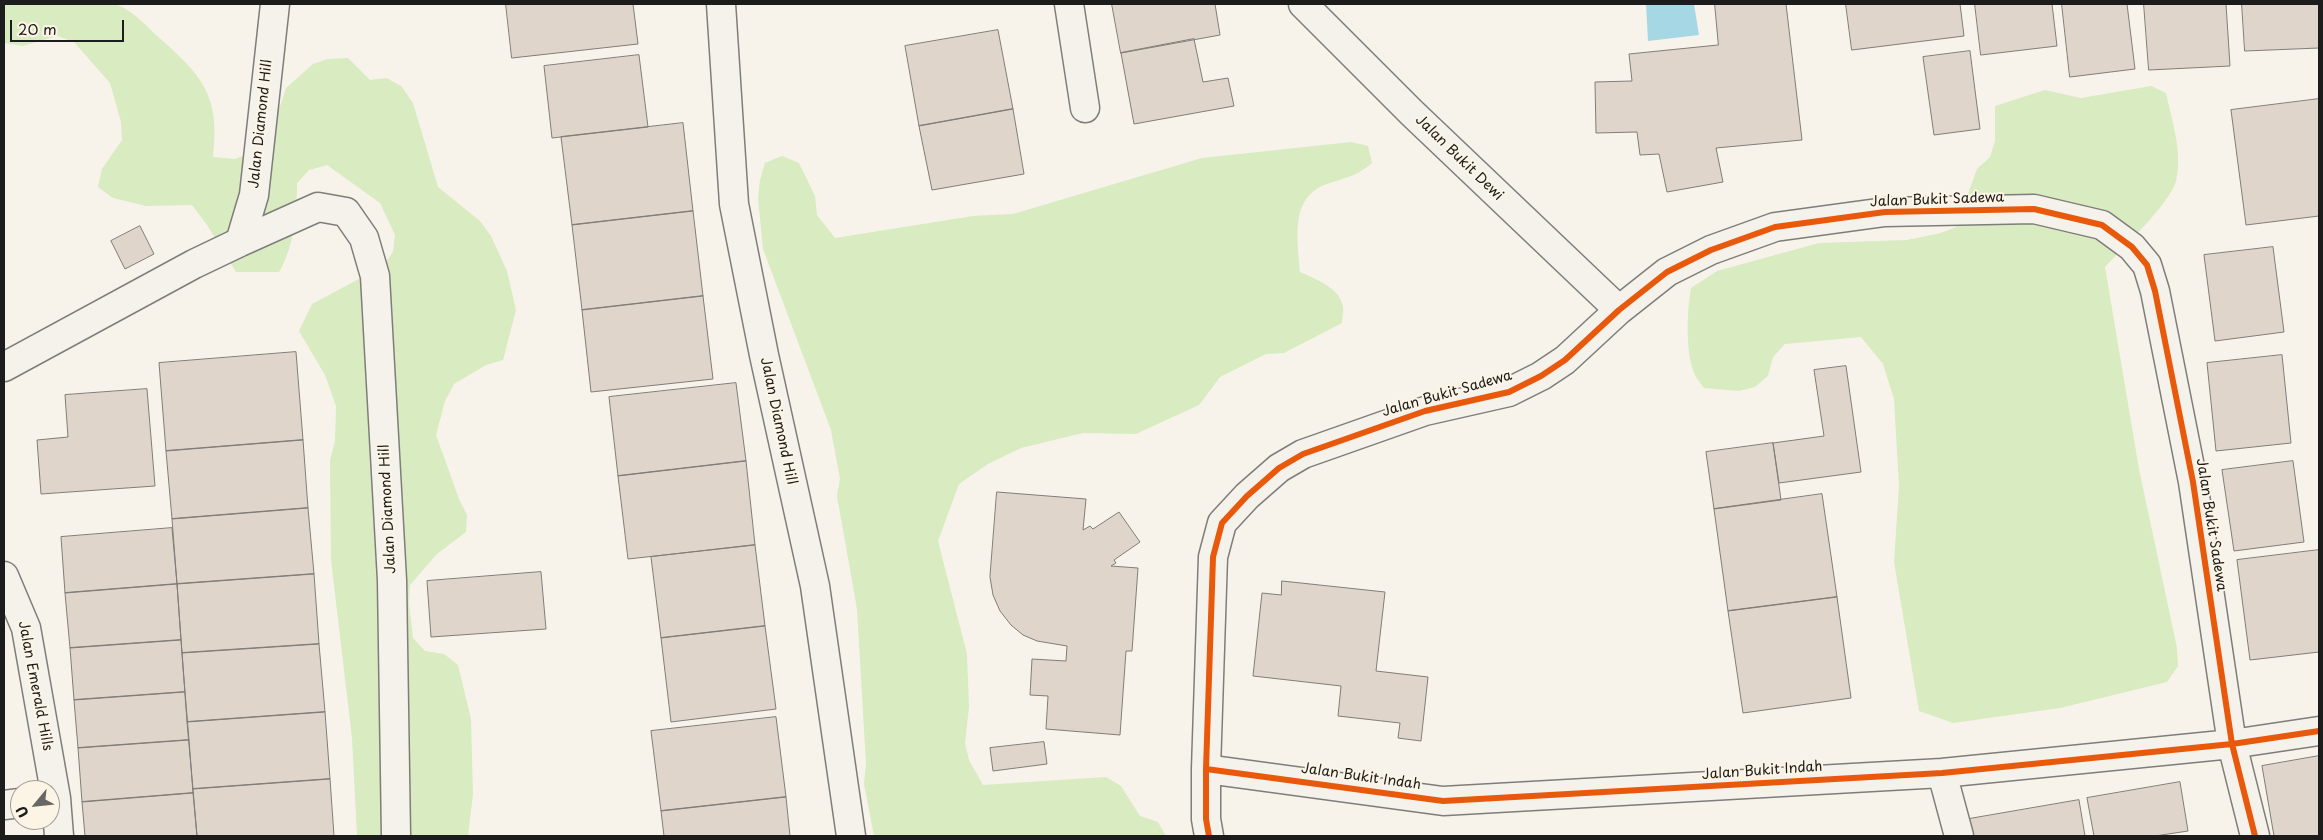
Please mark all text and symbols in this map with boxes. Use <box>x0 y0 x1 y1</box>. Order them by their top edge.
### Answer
scale bar <box>12 10 126 42</box>
text: 20 m <box>18 17 57 40</box>
street label: Jalan Diamond Hill <box>246 59 276 189</box>
street label: Jalan Bukit Dewi <box>1412 112 1506 204</box>
street label: Jalan Bukit Sadewa <box>1870 189 2004 211</box>
street label: Jalan Diamond Hill <box>756 356 800 486</box>
street label: Jalan Bukit Sadewa <box>1380 367 1514 421</box>
street label: Jalan Diamond Hill <box>376 444 400 574</box>
street label: Jalan Bukit Sadewa <box>2192 457 2230 593</box>
street label: Jalan Emerald Hills <box>14 620 56 752</box>
street label: Jalan Bukit Indah <box>1701 758 1823 784</box>
street label: Jalan Bukit Indah <box>1300 760 1422 794</box>
north arrow <box>10 780 60 830</box>
text: U <box>10 802 34 821</box>

